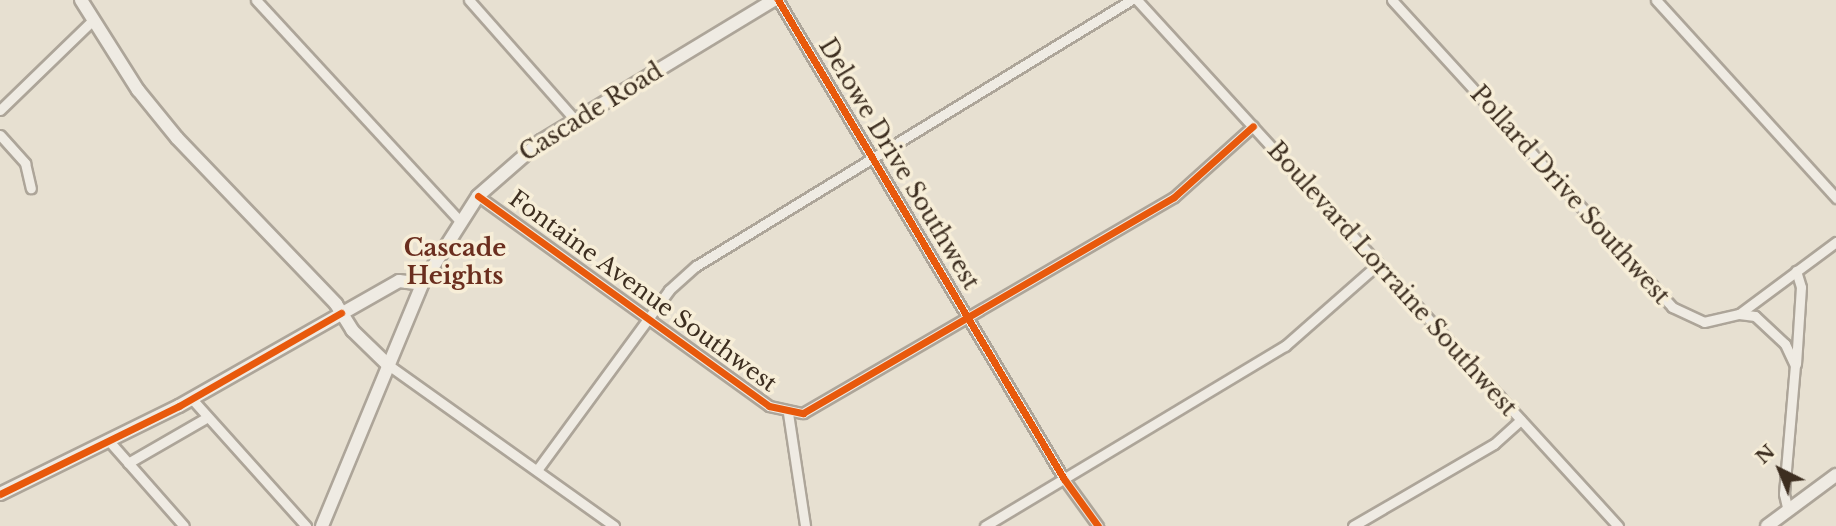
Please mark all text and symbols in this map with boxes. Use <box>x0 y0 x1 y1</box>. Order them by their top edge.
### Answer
street label: Delowe Drive Southwest <box>813 34 985 294</box>
street label: Cascade Road <box>514 57 668 167</box>
street label: Pollard Drive Southwest <box>1465 80 1675 310</box>
street label: Boulevard Lorraine Southwest <box>1262 137 1522 421</box>
street label: Fontaine Avenue Southwest <box>503 184 783 398</box>
district label: Cascade Heights <box>404 234 506 290</box>
north arrow <box>1745 435 1815 505</box>
text: N <box>1751 440 1780 469</box>

